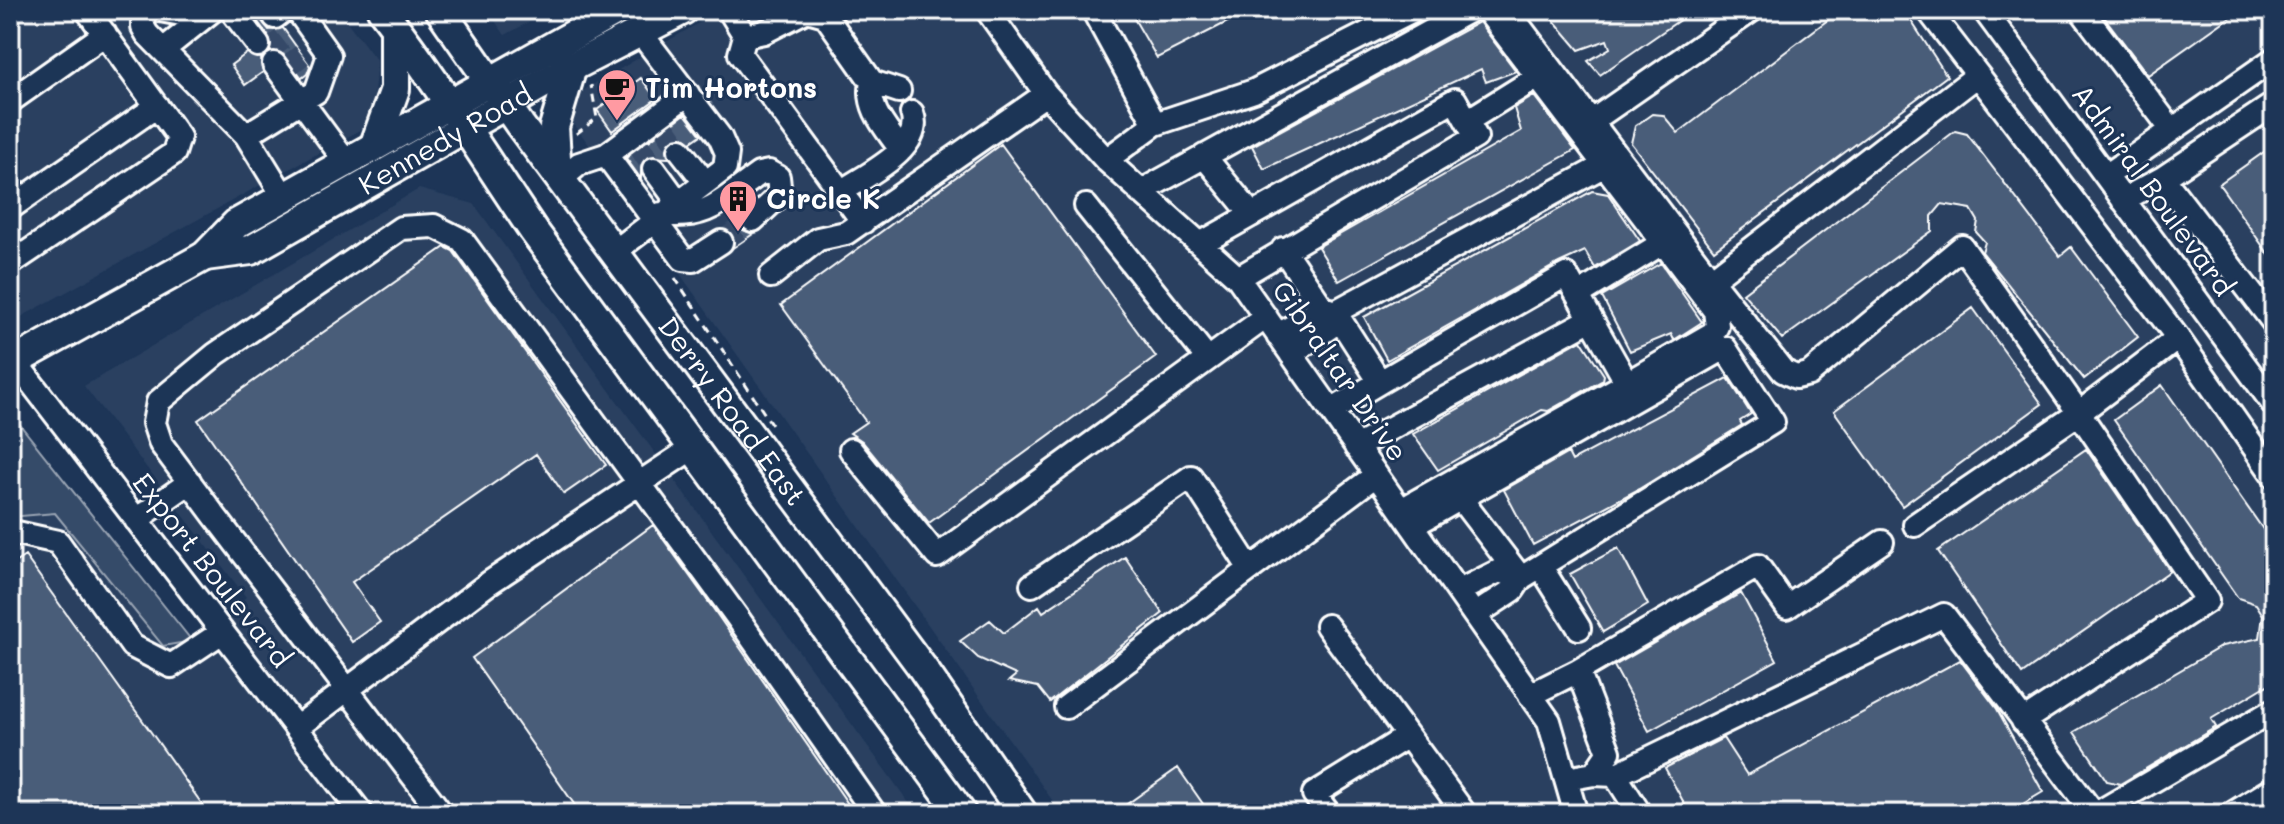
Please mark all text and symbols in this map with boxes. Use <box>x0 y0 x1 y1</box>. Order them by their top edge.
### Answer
cafe icon: Tim Hortons <box>596 67 638 122</box>
place label: Tim Hortons <box>645 69 817 105</box>
street label: Kennedy Road <box>352 75 538 202</box>
street label: Admiral Boulevard <box>2065 76 2243 302</box>
building icon: Circle K <box>717 178 759 233</box>
place label: Circle K <box>766 180 880 216</box>
street label: Gibraltar Drive <box>1265 273 1416 468</box>
street label: Derry Road East <box>651 309 815 512</box>
street label: Export Boulevard <box>126 465 300 674</box>

